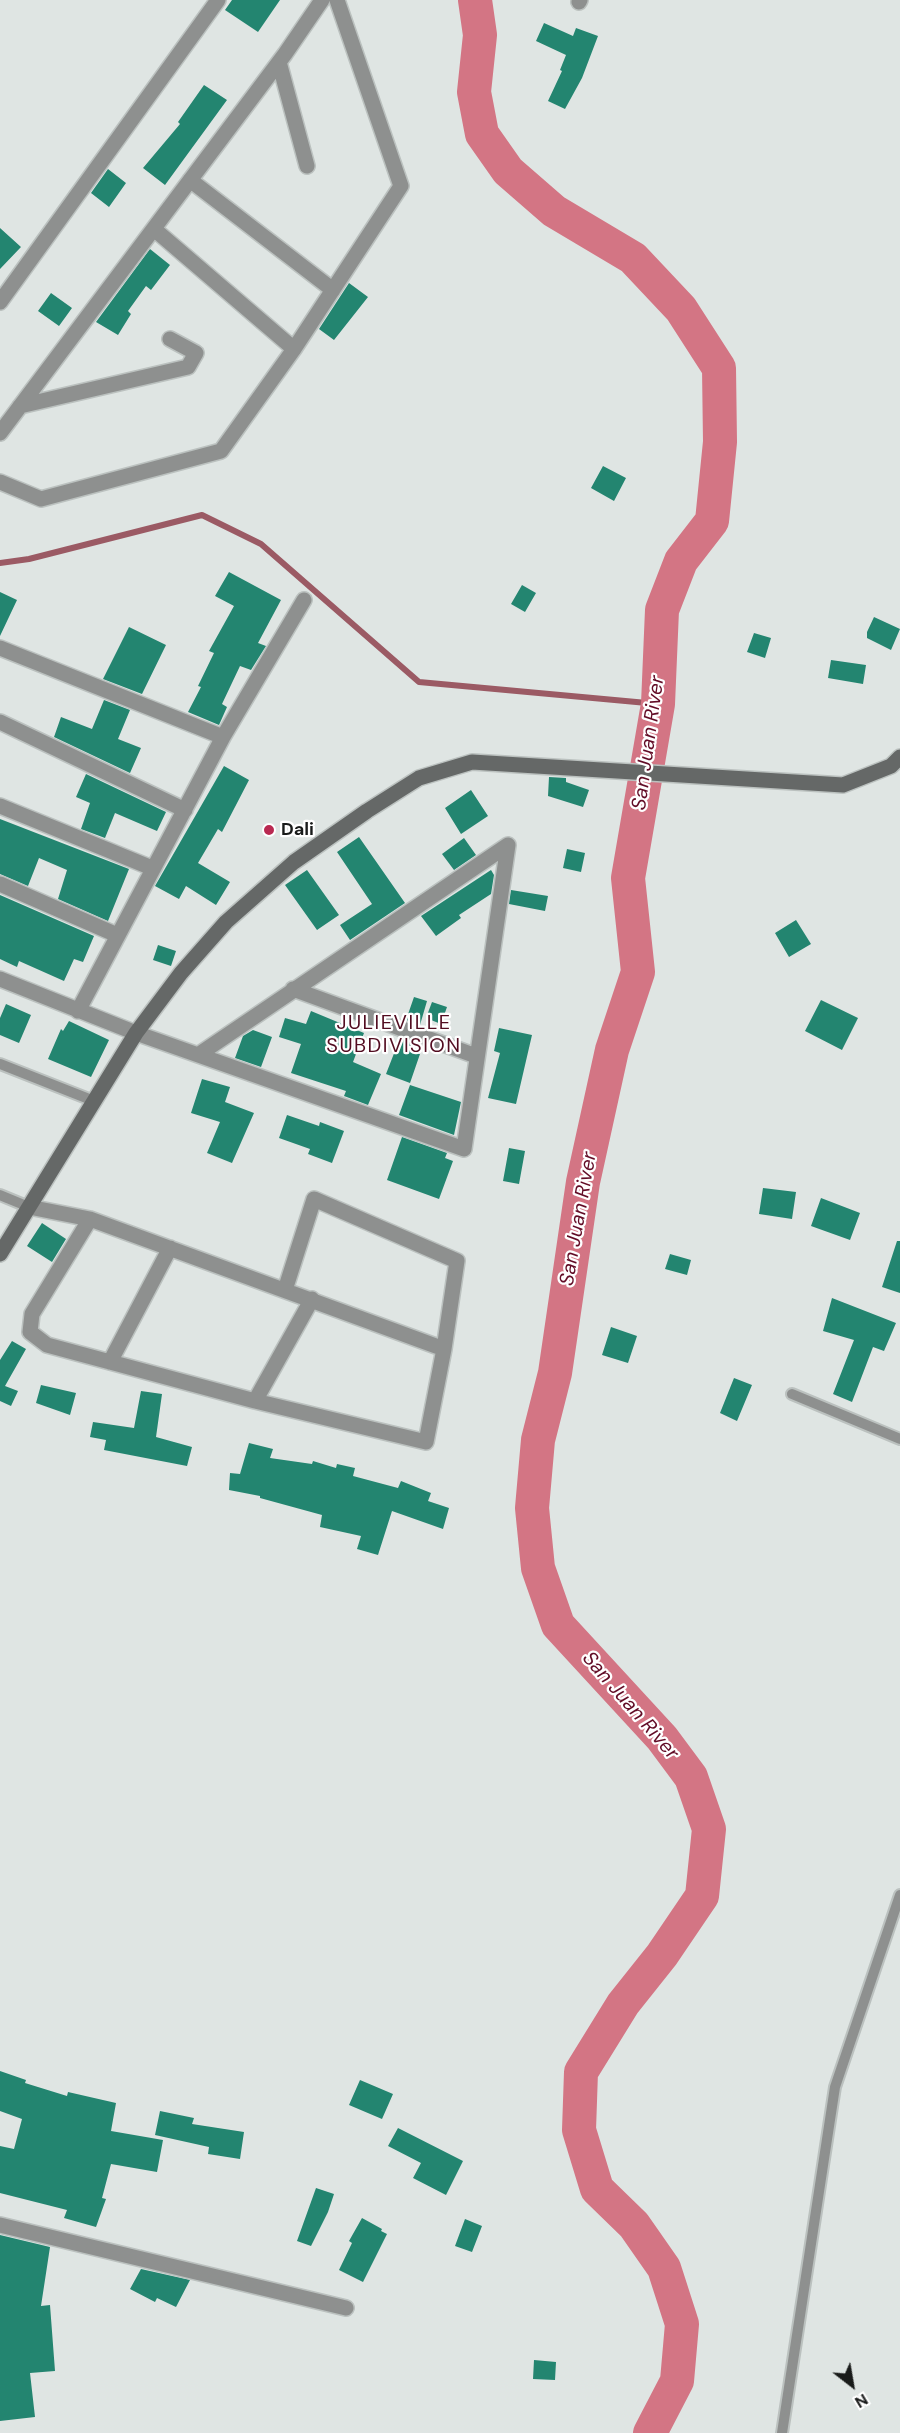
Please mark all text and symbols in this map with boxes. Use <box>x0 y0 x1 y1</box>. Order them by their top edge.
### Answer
water label: San Juan River <box>628 674 670 812</box>
place label: Dali <box>281 819 314 841</box>
marker: Dali <box>262 823 276 837</box>
district label: JULIEVILLE SUBDIVISION <box>326 1012 462 1059</box>
water label: San Juan River <box>555 1150 603 1288</box>
water label: San Juan River <box>577 1647 683 1765</box>
north arrow <box>822 2355 882 2415</box>
text: N <box>851 2389 872 2413</box>

